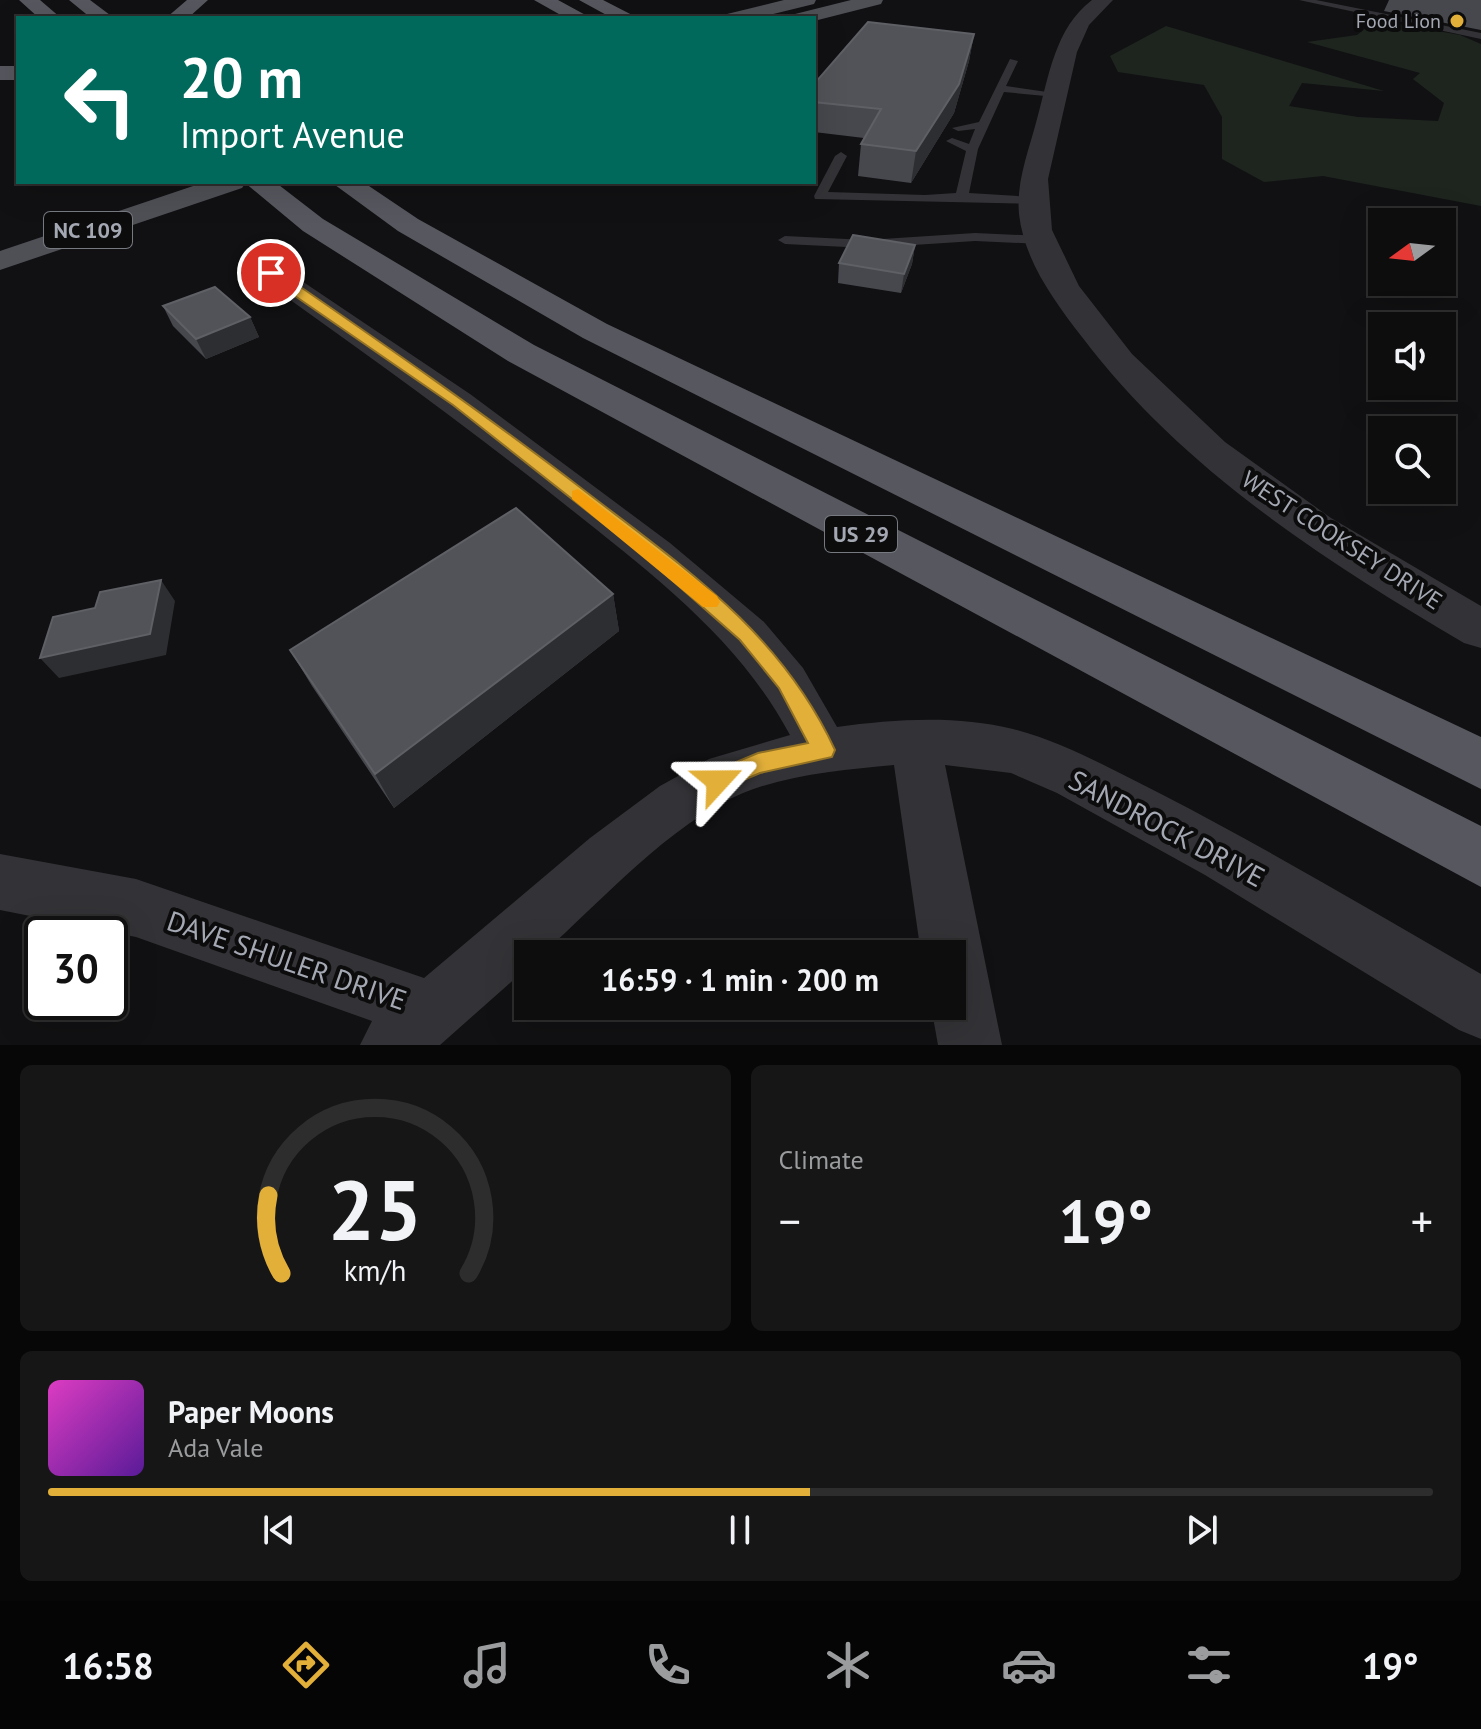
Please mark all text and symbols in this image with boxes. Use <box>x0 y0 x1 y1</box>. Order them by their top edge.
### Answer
place label: Food Lion <box>1356 8 1441 34</box>
marker: Food Lion <box>1448 12 1466 30</box>
text: 20 m <box>180 41 303 113</box>
icon: left <box>48 48 152 152</box>
text: Import Avenue <box>180 111 405 158</box>
north arrow <box>1368 208 1456 296</box>
map controls <box>1368 208 1456 504</box>
road number: NC 109 <box>44 212 132 248</box>
pin <box>237 239 305 307</box>
icon: arrive <box>249 251 293 295</box>
button: sound <box>1368 312 1456 400</box>
button: search <box>1368 416 1456 504</box>
street label: WEST COOKSEY DRIVE <box>1236 464 1448 616</box>
road number: US 29 <box>825 516 897 552</box>
position arrow <box>676 739 760 823</box>
street label: SANDROCK DRIVE <box>1063 761 1271 895</box>
street label: DAVE SHULER DRIVE <box>162 902 412 1018</box>
speed limit sign: 30 <box>24 916 128 1020</box>
text: 16:59 · 1 min · 200 m <box>601 960 879 999</box>
text: Climate <box>779 1143 864 1176</box>
text: 25 <box>328 1155 422 1263</box>
text: 19° <box>1059 1182 1153 1260</box>
text: − <box>779 1192 801 1249</box>
text: + <box>1411 1192 1433 1249</box>
text: km/h <box>344 1252 407 1289</box>
text: Paper Moons <box>168 1392 334 1431</box>
text: Ada Vale <box>168 1431 263 1464</box>
icon: previous <box>257 1508 301 1552</box>
icon: pause <box>718 1508 762 1552</box>
icon: next <box>1180 1508 1224 1552</box>
icon: directions <box>278 1637 334 1693</box>
icon: music <box>459 1637 515 1693</box>
icon: phone <box>640 1637 696 1693</box>
icon: climate <box>820 1637 876 1693</box>
icon: car <box>1001 1637 1057 1693</box>
icon: filters <box>1181 1637 1237 1693</box>
text: 16:58 <box>62 1642 154 1689</box>
text: 19° <box>1362 1642 1419 1689</box>

